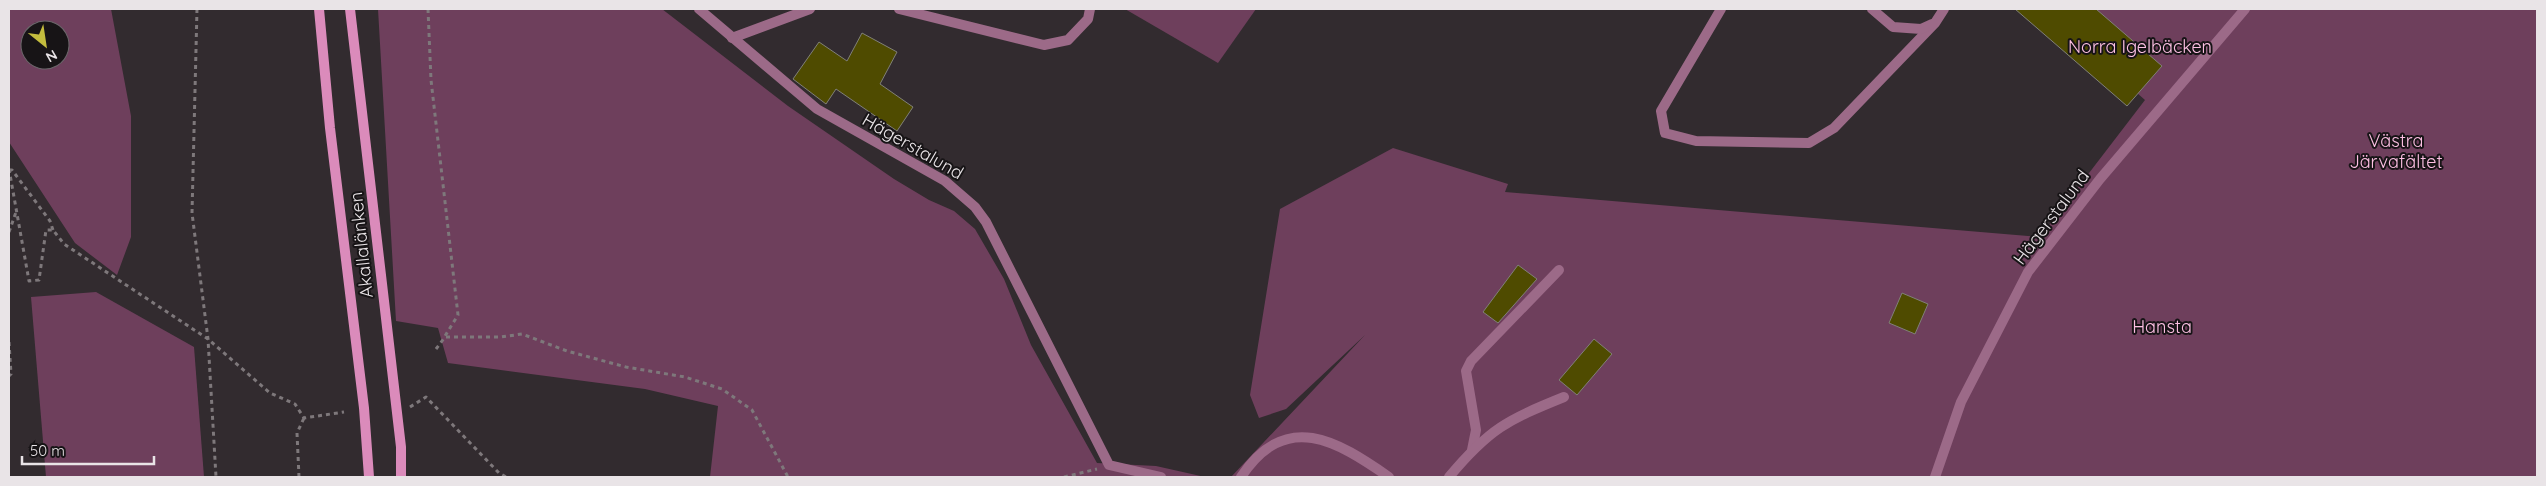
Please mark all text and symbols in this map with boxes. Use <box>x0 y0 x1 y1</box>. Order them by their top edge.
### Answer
north arrow <box>20 20 70 70</box>
park label: Norra Igelbäcken <box>2068 35 2212 58</box>
text: N <box>43 46 60 67</box>
street label: Hägerstalund <box>858 108 968 184</box>
park label: Västra Järvafältet <box>2349 129 2443 173</box>
street label: Hägerstalund <box>2008 165 2094 269</box>
street label: Akallalänken <box>344 191 378 299</box>
park label: Hansta <box>2132 315 2192 338</box>
scale bar <box>22 434 155 466</box>
text: 50 m <box>30 441 65 460</box>

